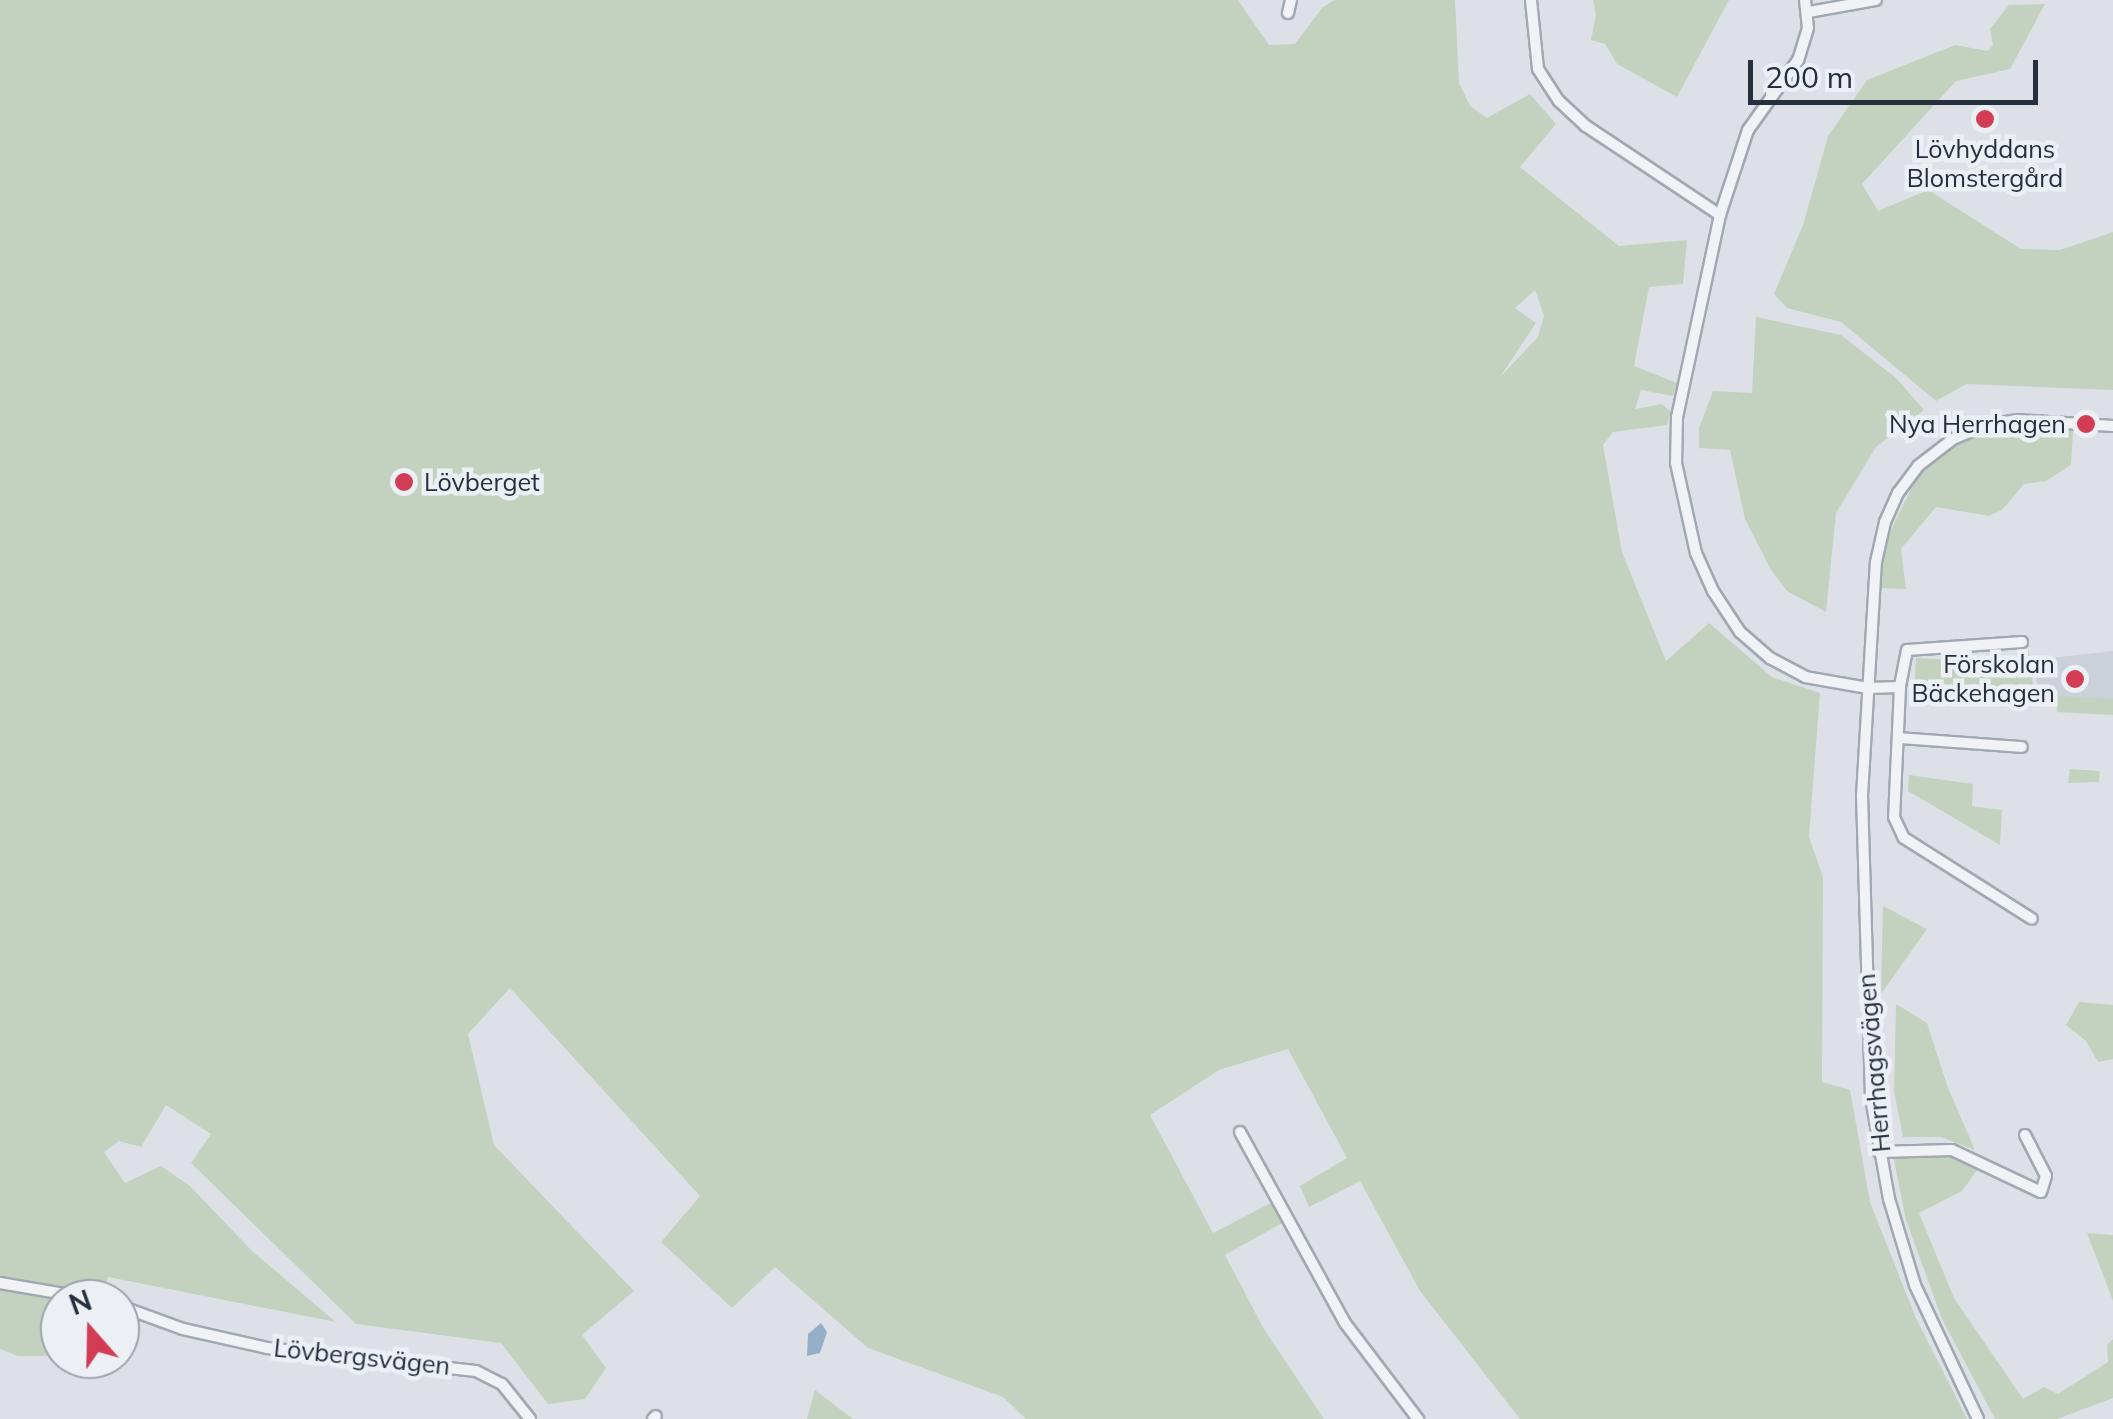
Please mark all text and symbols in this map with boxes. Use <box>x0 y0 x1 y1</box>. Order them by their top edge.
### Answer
scale bar <box>1753 40 2043 102</box>
text: 200 m <box>1765 58 1853 96</box>
marker: Lövhyddans Blomstergård <box>1974 108 1996 130</box>
place label: Lövhyddans Blomstergård <box>1907 135 2063 194</box>
place label: Nya Herrhagen <box>1889 409 2066 439</box>
marker: Nya Herrhagen <box>2075 413 2097 435</box>
place label: Lövberget <box>424 467 540 497</box>
marker: Lövberget <box>393 471 415 493</box>
place label: Förskolan Bäckehagen <box>1911 650 2055 709</box>
marker: Förskolan Bäckehagen <box>2064 668 2086 690</box>
street label: Herrhagsvägen <box>1851 972 1897 1154</box>
north arrow <box>40 1279 140 1379</box>
text: N <box>64 1282 96 1322</box>
street label: Lövbergsvägen <box>272 1333 452 1381</box>

